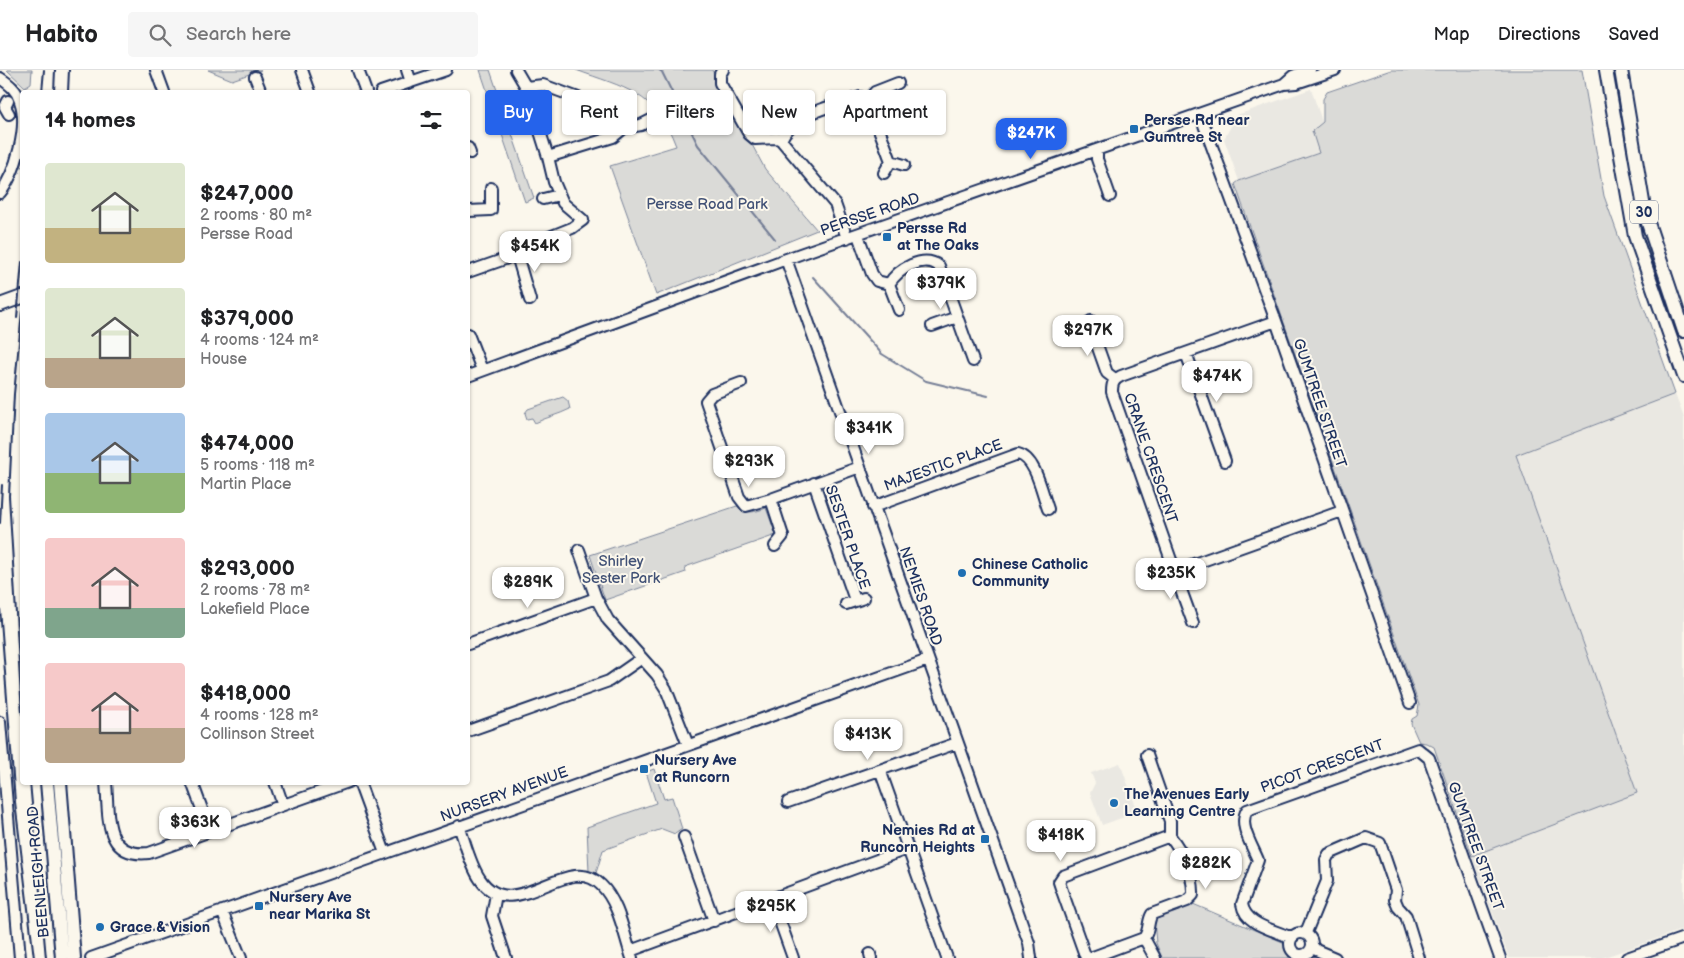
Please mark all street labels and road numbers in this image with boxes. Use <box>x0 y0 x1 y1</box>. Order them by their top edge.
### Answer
street label: PERSSE ROAD <box>818 189 922 240</box>
road number: 30 <box>1630 200 1658 224</box>
street label: GUMTREE STREET <box>1288 336 1351 470</box>
street label: CRANE CRESCENT <box>1119 390 1182 526</box>
street label: MAJESTIC PLACE <box>881 435 1005 496</box>
street label: SESTER PLACE <box>821 483 874 592</box>
street label: NEMIES ROAD <box>895 544 946 648</box>
street label: PICOT CRESCENT <box>1258 735 1386 798</box>
street label: NURSERY AVENUE <box>438 762 571 826</box>
street label: GUMTREE STREET <box>1443 779 1508 913</box>
street label: BEENLEIGH ROAD <box>23 805 54 939</box>

